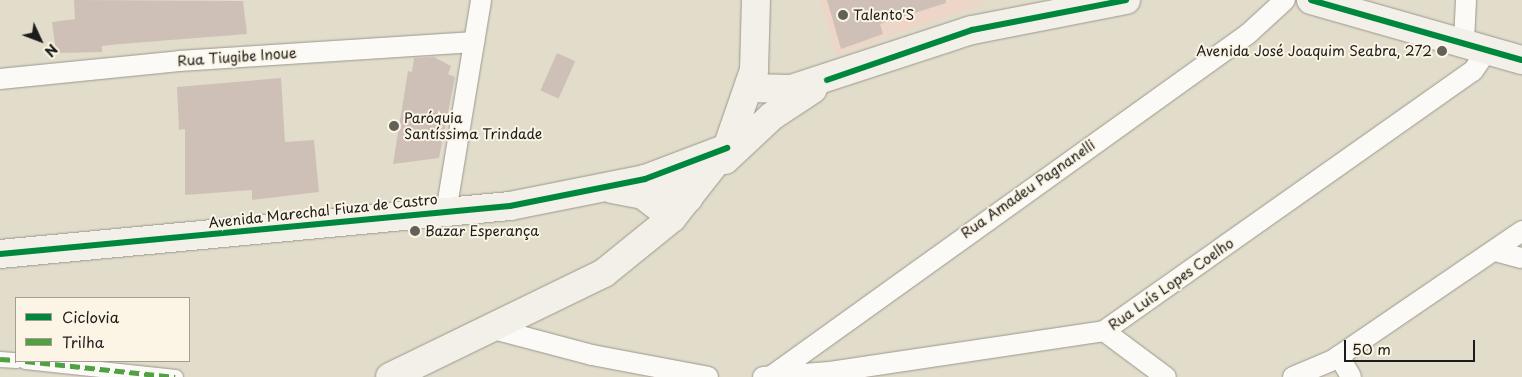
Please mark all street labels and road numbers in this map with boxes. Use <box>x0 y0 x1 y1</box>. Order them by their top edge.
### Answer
street label: Rua Tiugibe Inoue <box>176 44 298 70</box>
street label: Rua Amadeu Pagnanelli <box>958 136 1098 242</box>
street label: Avenida Marechal Fiuza de Castro <box>207 191 439 231</box>
street label: Rua Luís Lopes Coelho <box>1105 234 1237 334</box>

